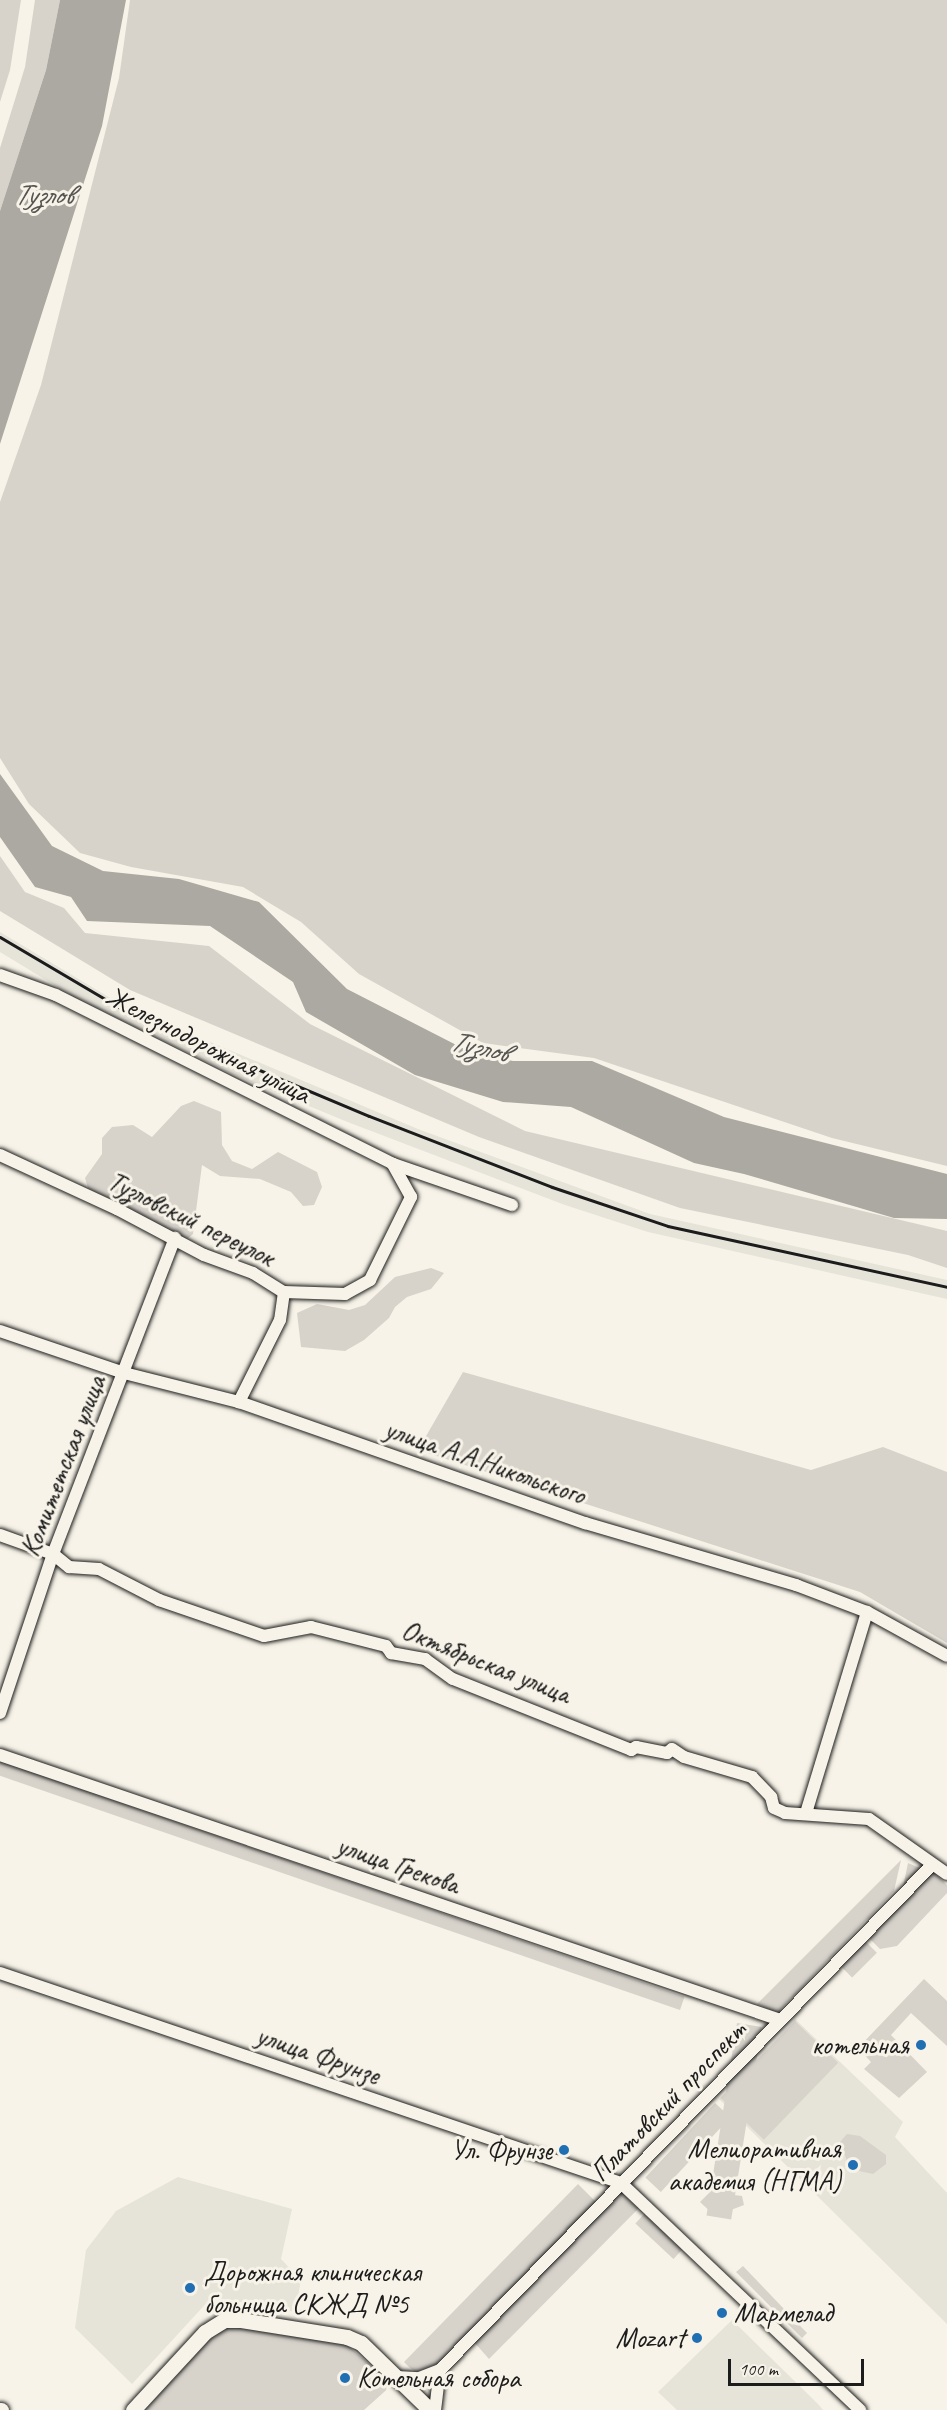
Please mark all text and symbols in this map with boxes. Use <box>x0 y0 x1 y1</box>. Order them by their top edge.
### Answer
water label: Тузлов <box>14 176 72 212</box>
street label: Железнодорожная улица <box>99 978 317 1112</box>
water label: Тузлов <box>446 1022 512 1070</box>
street label: Тузловский переулок <box>102 1164 280 1274</box>
street label: Комитетская улица <box>13 1370 113 1562</box>
street label: улица А.А.Никольского <box>380 1412 590 1512</box>
street label: Октябрьская улица <box>396 1613 576 1711</box>
street label: улица Грекова <box>332 1828 464 1902</box>
street label: Платовский проспект <box>583 2013 753 2189</box>
street label: улица Фрунзе <box>253 2019 383 2091</box>
place label: котельная <box>812 2028 909 2062</box>
marker: котельная <box>914 2038 928 2052</box>
place label: Мелиоративная академия (НГМА) <box>668 2132 841 2198</box>
place label: Ул. Фрунзе <box>451 2133 552 2167</box>
marker: Ул. Фрунзе <box>557 2143 571 2157</box>
marker: Мелиоративная академия (НГМА) <box>846 2158 860 2172</box>
place label: Дорожная клиническая больница СКЖД №5 <box>204 2255 421 2321</box>
marker: Дорожная клиническая больница СКЖД №5 <box>181 2279 199 2297</box>
place label: Мармелад <box>734 2296 833 2330</box>
marker: Мармелад <box>715 2306 729 2320</box>
place label: Mozart <box>616 2321 685 2355</box>
marker: Mozart <box>690 2331 704 2345</box>
scale bar <box>731 2347 868 2385</box>
text: 100 m <box>739 2358 778 2380</box>
place label: Котельная собора <box>357 2361 519 2395</box>
marker: Котельная собора <box>338 2371 352 2385</box>

